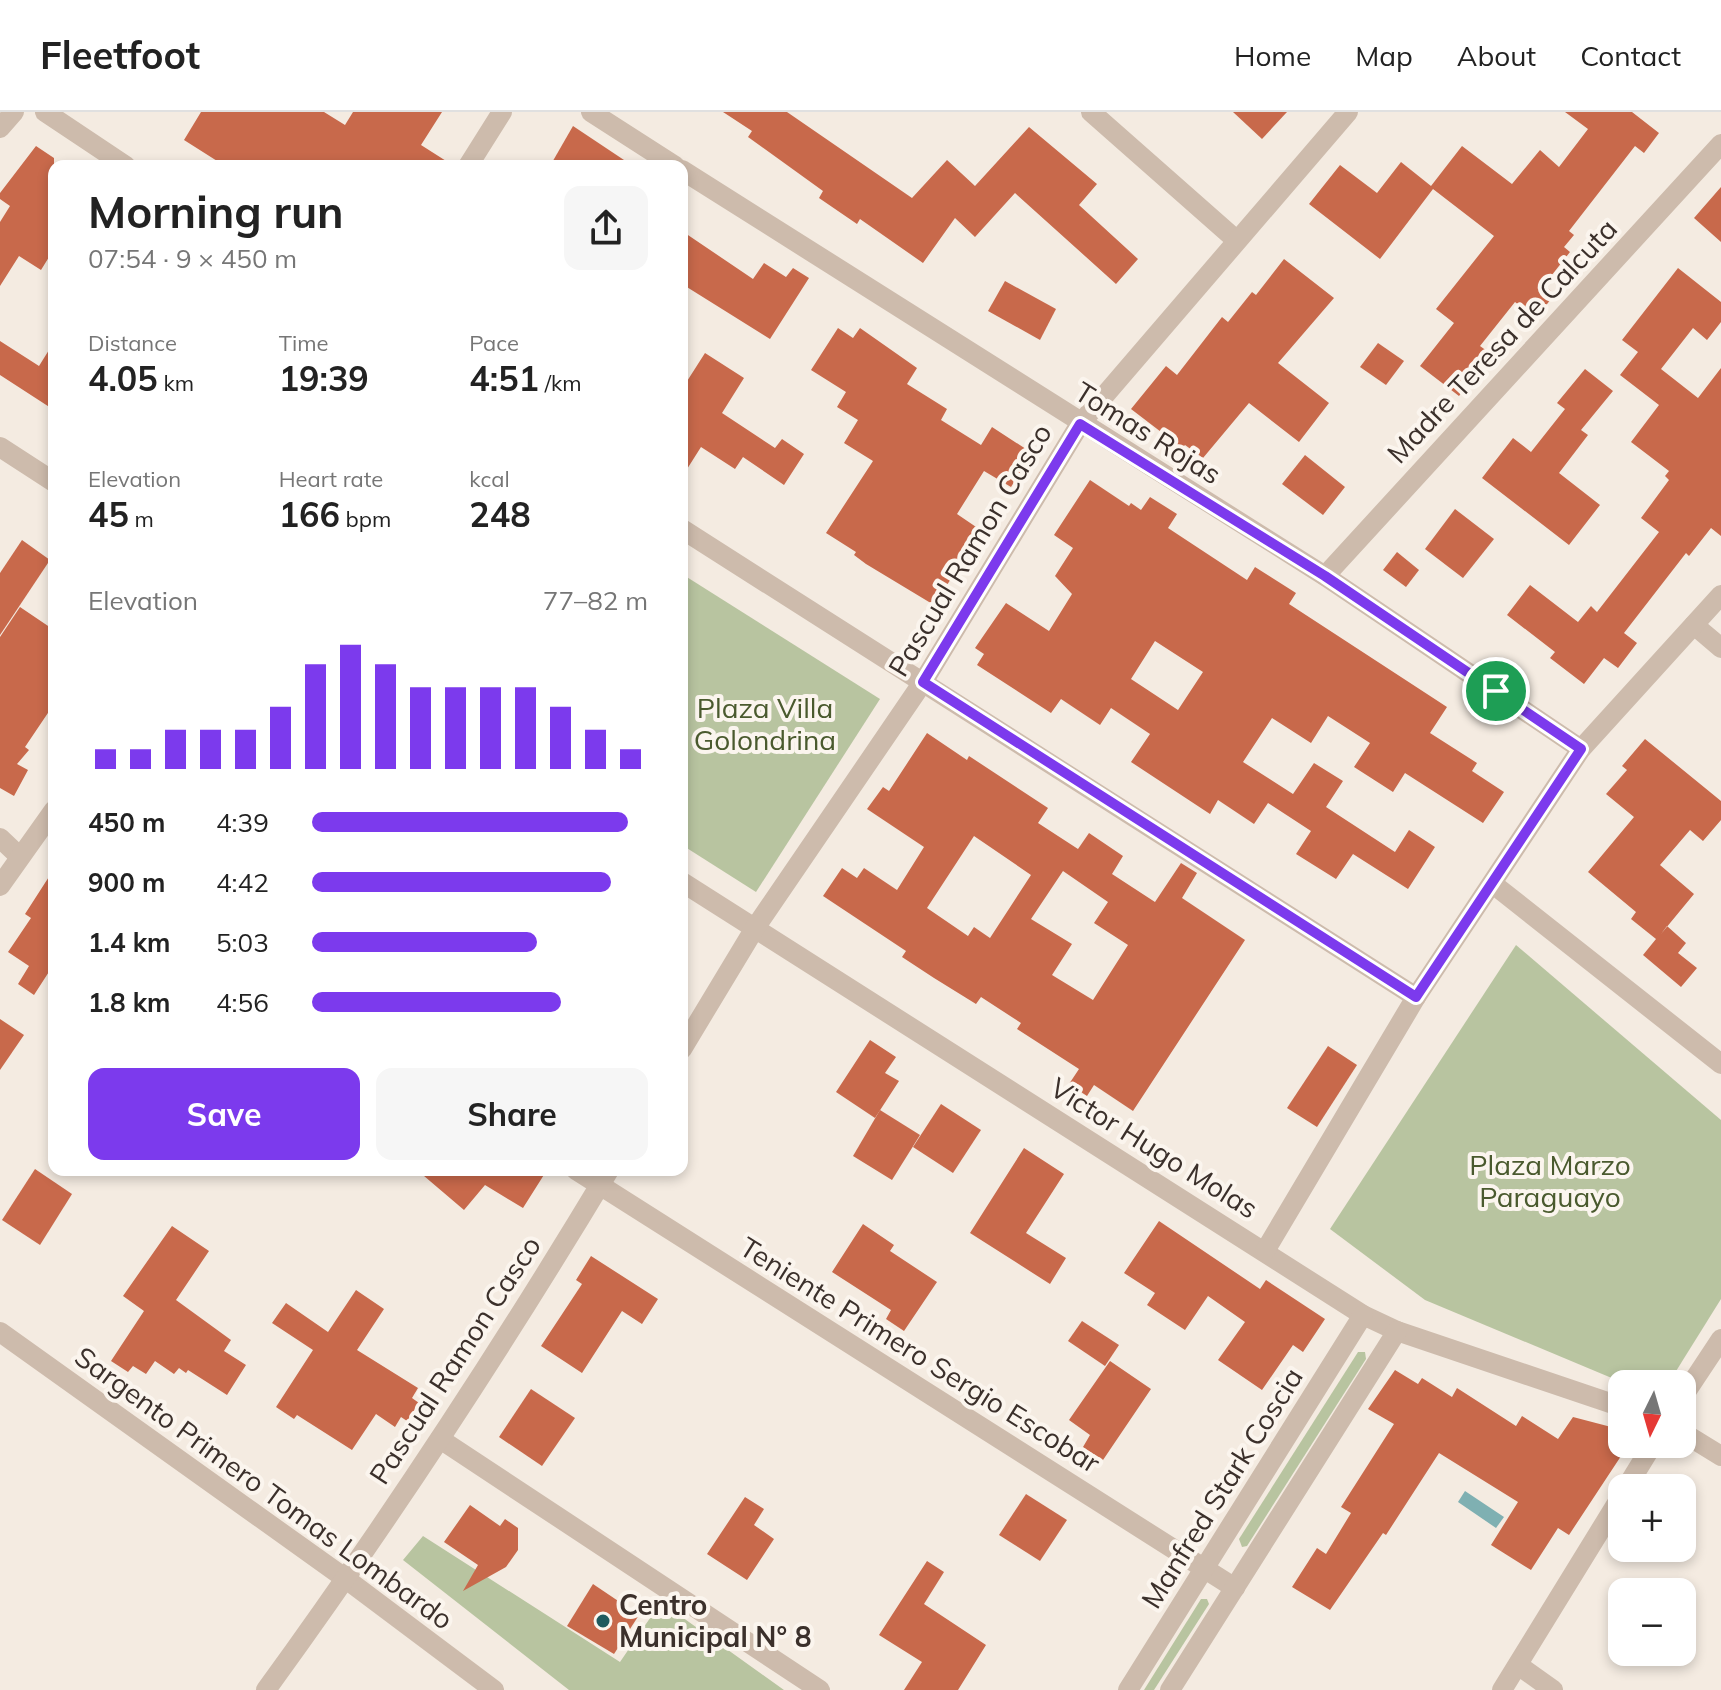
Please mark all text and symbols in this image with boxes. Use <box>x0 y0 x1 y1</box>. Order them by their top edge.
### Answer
text: Fleetfoot <box>40 31 200 79</box>
text: Home <box>1234 38 1311 73</box>
text: Map <box>1355 38 1413 73</box>
text: About <box>1457 38 1536 73</box>
text: Contact <box>1580 38 1681 73</box>
text: Morning run <box>88 184 344 239</box>
button: share <box>564 186 648 270</box>
street label: Madre Teresa de Calcuta <box>1379 211 1624 470</box>
text: 07:54 · 9 × 450 m <box>88 242 297 275</box>
text: Distance <box>88 329 177 357</box>
text: Time <box>279 329 328 357</box>
text: Pace <box>469 329 519 357</box>
text: 4.05 <box>88 357 158 400</box>
text: 19:39 <box>279 357 369 400</box>
text: 4:51 <box>469 357 539 400</box>
text: km <box>158 369 194 397</box>
text: /km <box>539 369 582 397</box>
street label: Tomas Rojas <box>1069 374 1228 491</box>
street label: Pascual Ramon Casco <box>880 417 1059 682</box>
text: Elevation <box>88 465 181 493</box>
text: Heart rate <box>279 465 383 493</box>
text: kcal <box>469 465 510 493</box>
text: 45 <box>88 493 129 536</box>
text: 166 <box>279 493 340 536</box>
text: 248 <box>469 493 531 536</box>
text: m <box>129 505 154 533</box>
text: bpm <box>340 505 391 533</box>
text: Elevation <box>88 584 198 617</box>
text: 77–82 m <box>543 584 648 617</box>
pin <box>1462 657 1530 725</box>
icon: arrive <box>1474 669 1518 713</box>
park label: Plaza Villa Golondrina <box>694 690 836 757</box>
text: 450 m <box>88 806 165 839</box>
text: 4:39 <box>216 806 269 839</box>
text: 900 m <box>88 866 165 899</box>
text: 4:42 <box>216 866 269 899</box>
text: 1.4 km <box>88 926 171 959</box>
text: 5:03 <box>216 926 269 959</box>
text: 1.8 km <box>88 986 171 1019</box>
text: 4:56 <box>216 986 269 1019</box>
button: Save <box>88 1068 360 1160</box>
button: Share <box>376 1068 648 1160</box>
street label: Victor Hugo Molas <box>1044 1070 1265 1226</box>
park label: Plaza Marzo Paraguayo <box>1469 1147 1631 1214</box>
street label: Pascual Ramon Casco <box>361 1229 548 1490</box>
street label: Teniente Primero Sergio Escobar <box>734 1229 1107 1481</box>
street label: Sargento Primero Tomas Lombardo <box>68 1339 460 1637</box>
street label: Manfred Stark Coscia <box>1133 1361 1310 1615</box>
north arrow <box>1608 1370 1696 1458</box>
map controls <box>1608 1370 1696 1666</box>
button: + <box>1608 1474 1696 1562</box>
button: − <box>1608 1578 1696 1666</box>
place label: Centro Municipal N° 8 <box>619 1587 812 1654</box>
marker: Centro Municipal N° 8 <box>594 1612 612 1630</box>

